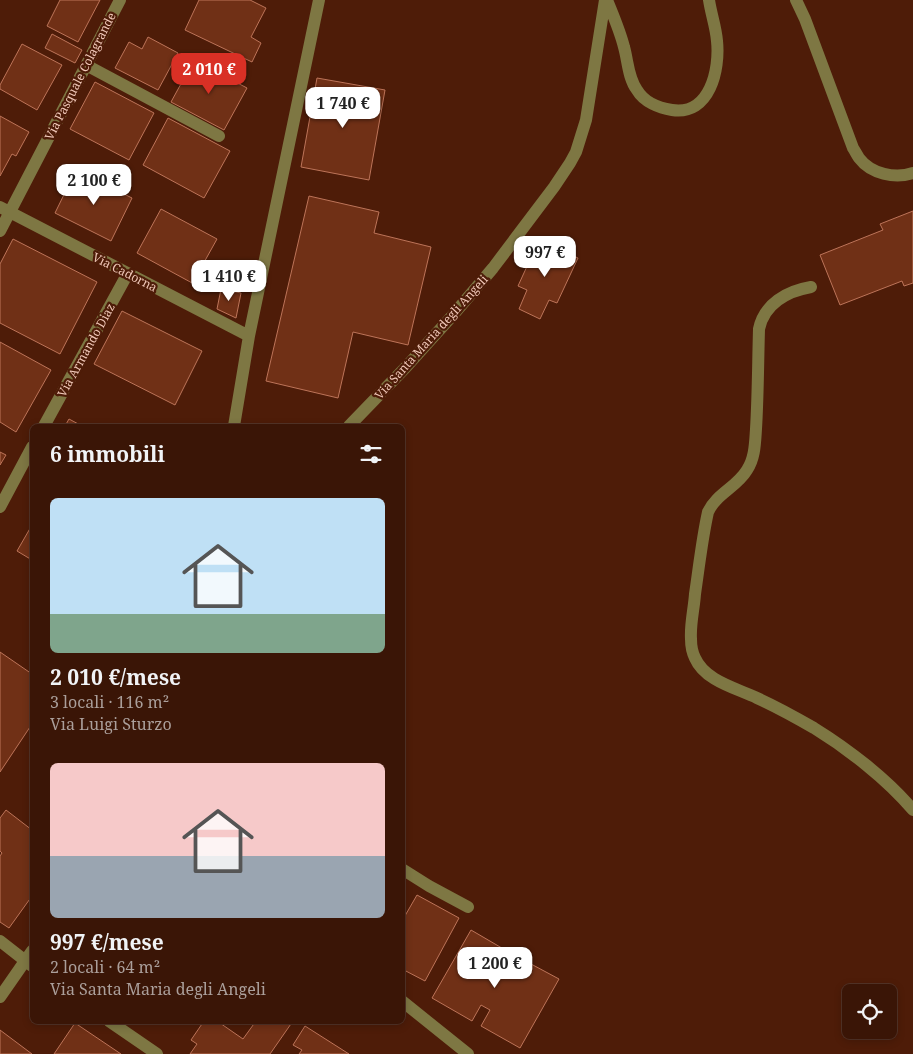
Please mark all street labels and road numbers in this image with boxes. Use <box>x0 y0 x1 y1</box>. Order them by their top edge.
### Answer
street label: Via Pasquale Colagrande <box>40 9 120 143</box>
street label: Via Cadorna <box>90 248 160 296</box>
street label: Via Santa Maria degli Angeli <box>371 271 492 403</box>
street label: Via Armando Diaz <box>53 300 119 400</box>

